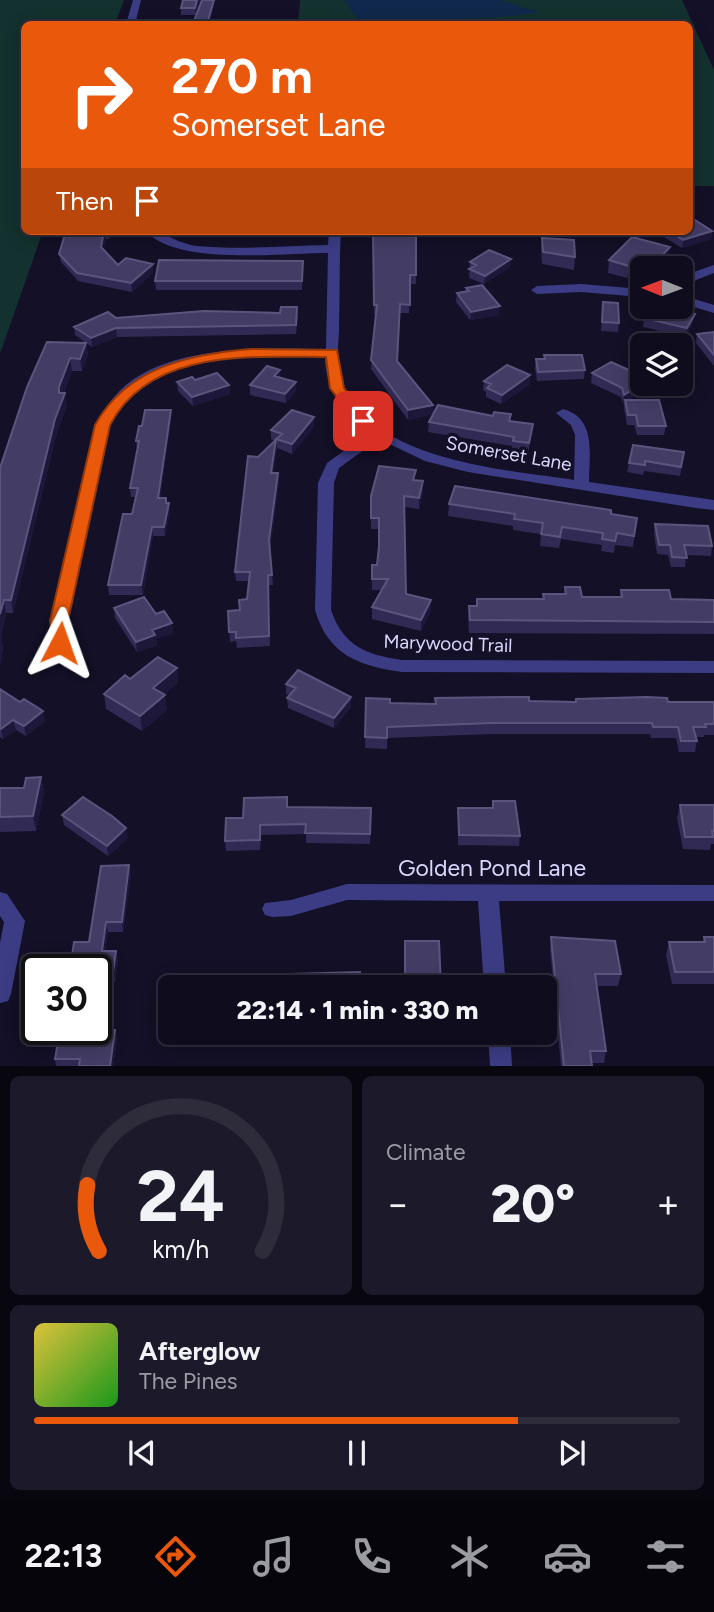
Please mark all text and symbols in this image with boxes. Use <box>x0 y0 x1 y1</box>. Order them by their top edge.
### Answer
text: 270 m <box>171 46 313 105</box>
icon: right <box>56 49 147 140</box>
text: Somerset Lane <box>171 106 385 144</box>
icon: arrive <box>128 182 166 220</box>
text: Then <box>56 185 114 217</box>
north arrow <box>630 256 693 318</box>
map controls <box>630 256 693 396</box>
button: layers <box>630 333 693 396</box>
pin <box>333 391 393 451</box>
icon: arrive <box>344 402 382 440</box>
street label: Somerset Lane <box>444 431 574 476</box>
position arrow <box>23 606 97 680</box>
street label: Marywood Trail <box>383 630 513 657</box>
street label: Golden Pond Lane <box>398 854 586 882</box>
speed limit sign: 30 <box>21 954 112 1045</box>
text: 22:14 · 1 min · 330 m <box>237 994 478 1026</box>
text: Climate <box>386 1138 465 1166</box>
text: 24 <box>137 1153 225 1240</box>
text: 20° <box>491 1173 575 1235</box>
text: − <box>386 1181 410 1227</box>
text: + <box>656 1181 680 1227</box>
text: km/h <box>152 1234 210 1264</box>
text: Afterglow <box>139 1335 261 1367</box>
text: The Pines <box>139 1367 238 1395</box>
icon: previous <box>123 1434 161 1472</box>
icon: pause <box>338 1434 376 1472</box>
icon: next <box>553 1434 591 1472</box>
icon: directions <box>151 1532 200 1581</box>
icon: music <box>249 1532 298 1581</box>
icon: phone <box>347 1532 396 1581</box>
icon: climate <box>445 1532 494 1581</box>
icon: car <box>543 1532 592 1581</box>
icon: filters <box>641 1532 690 1581</box>
text: 22:13 <box>24 1537 102 1575</box>

